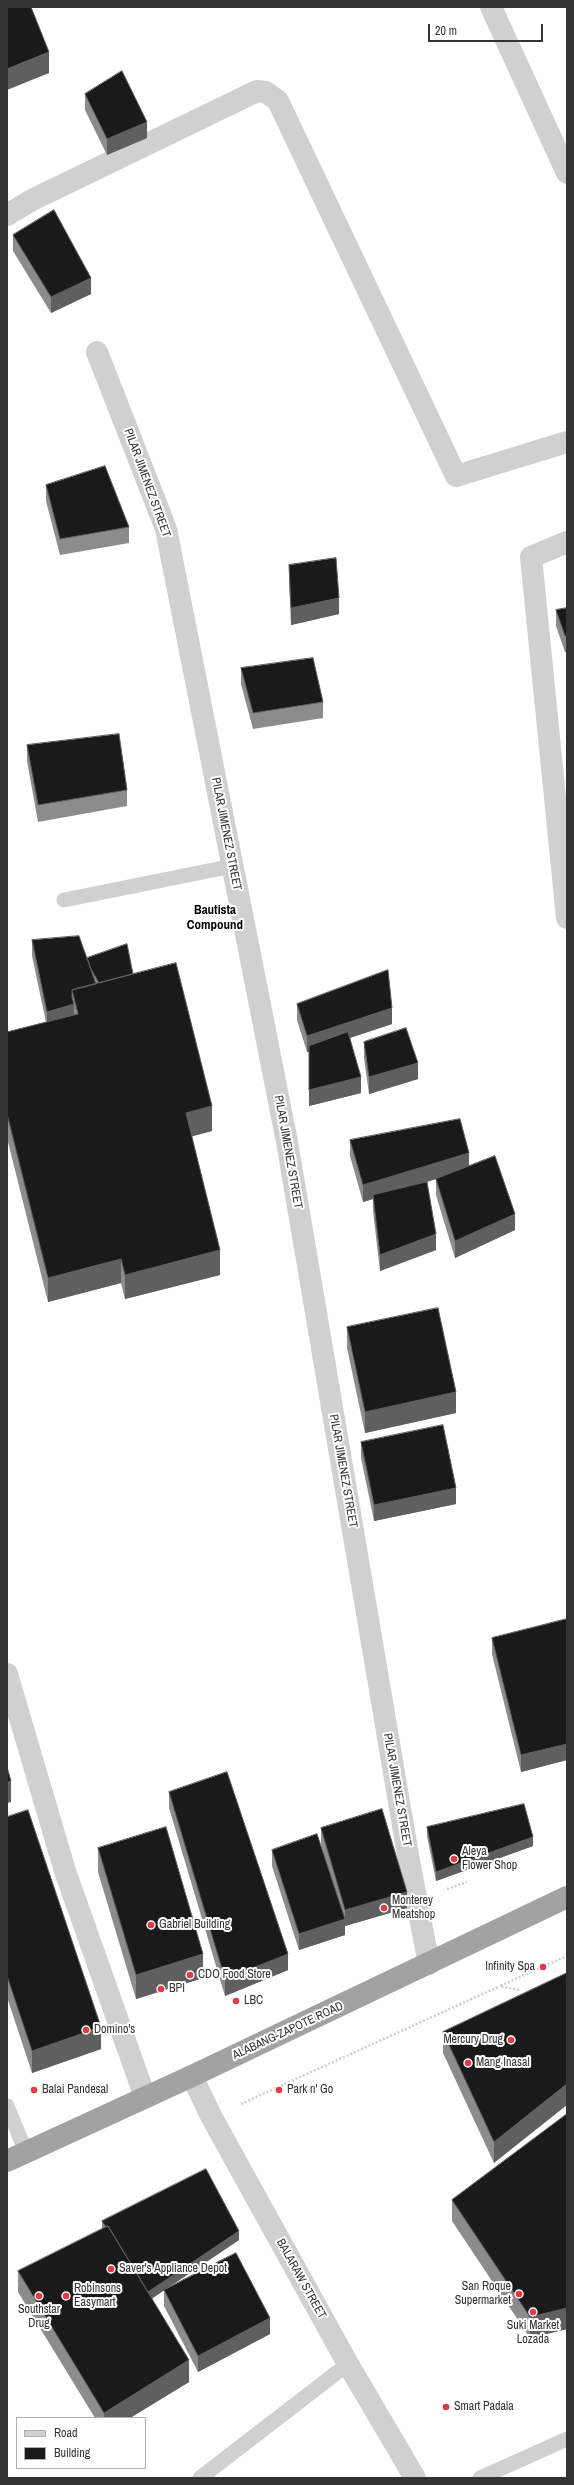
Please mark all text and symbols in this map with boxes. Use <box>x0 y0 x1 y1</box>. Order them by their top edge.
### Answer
scale bar <box>430 16 545 42</box>
text: 20 m <box>435 23 457 39</box>
street label: PILAR JIMENEZ STREET <box>121 427 173 539</box>
street label: PILAR JIMENEZ STREET <box>208 776 244 892</box>
district label: Bautista Compound <box>187 903 243 934</box>
street label: PILAR JIMENEZ STREET <box>271 1094 305 1210</box>
street label: PILAR JIMENEZ STREET <box>326 1413 360 1529</box>
street label: PILAR JIMENEZ STREET <box>380 1732 414 1848</box>
place label: Aleya Flower Shop <box>462 1845 517 1873</box>
marker: Aleya Flower Shop <box>449 1854 459 1864</box>
place label: Monterey Meatshop <box>392 1894 435 1922</box>
marker: Monterey Meatshop <box>379 1903 389 1913</box>
place label: Gabriel Building <box>159 1918 230 1932</box>
marker: Gabriel Building <box>146 1920 156 1930</box>
place label: Infinity Spa <box>485 1960 535 1974</box>
marker: Infinity Spa <box>538 1962 548 1972</box>
place label: CDO Food Store <box>198 1968 271 1982</box>
marker: CDO Food Store <box>185 1970 195 1980</box>
place label: BPI <box>169 1982 185 1996</box>
marker: BPI <box>156 1984 166 1994</box>
place label: LBC <box>244 1994 263 2008</box>
marker: LBC <box>231 1996 241 2006</box>
street label: ALABANG-ZAPOTE ROAD <box>230 1999 346 2063</box>
place label: Domino's <box>94 2023 135 2037</box>
marker: Domino's <box>81 2025 91 2035</box>
place label: Mercury Drug <box>443 2033 503 2047</box>
marker: Mercury Drug <box>506 2035 516 2045</box>
place label: Mang Inasal <box>476 2056 530 2070</box>
marker: Mang Inasal <box>463 2058 473 2068</box>
place label: Balai Pandesal <box>42 2083 108 2097</box>
place label: Park n' Go <box>287 2083 333 2097</box>
marker: Balai Pandesal <box>29 2085 39 2095</box>
marker: Park n' Go <box>274 2085 284 2095</box>
street label: BALARAW STREET <box>273 2236 329 2322</box>
place label: Saver's Appliance Depot <box>119 2262 227 2276</box>
marker: Saver's Appliance Depot <box>106 2264 116 2274</box>
place label: San Roque Supermarket <box>455 2280 511 2308</box>
place label: Robinsons Easymart <box>74 2282 121 2310</box>
marker: San Roque Supermarket <box>514 2289 524 2299</box>
marker: Southstar Drug <box>34 2291 44 2301</box>
marker: Robinsons Easymart <box>61 2291 71 2301</box>
place label: Southstar Drug <box>18 2303 60 2331</box>
marker: Suki Market Lozada <box>528 2307 538 2317</box>
place label: Suki Market Lozada <box>507 2319 559 2347</box>
place label: Smart Padala <box>454 2400 514 2414</box>
marker: Smart Padala <box>441 2402 451 2412</box>
legend <box>16 2417 146 2469</box>
text: Road <box>54 2425 78 2441</box>
text: Building <box>54 2445 90 2461</box>

